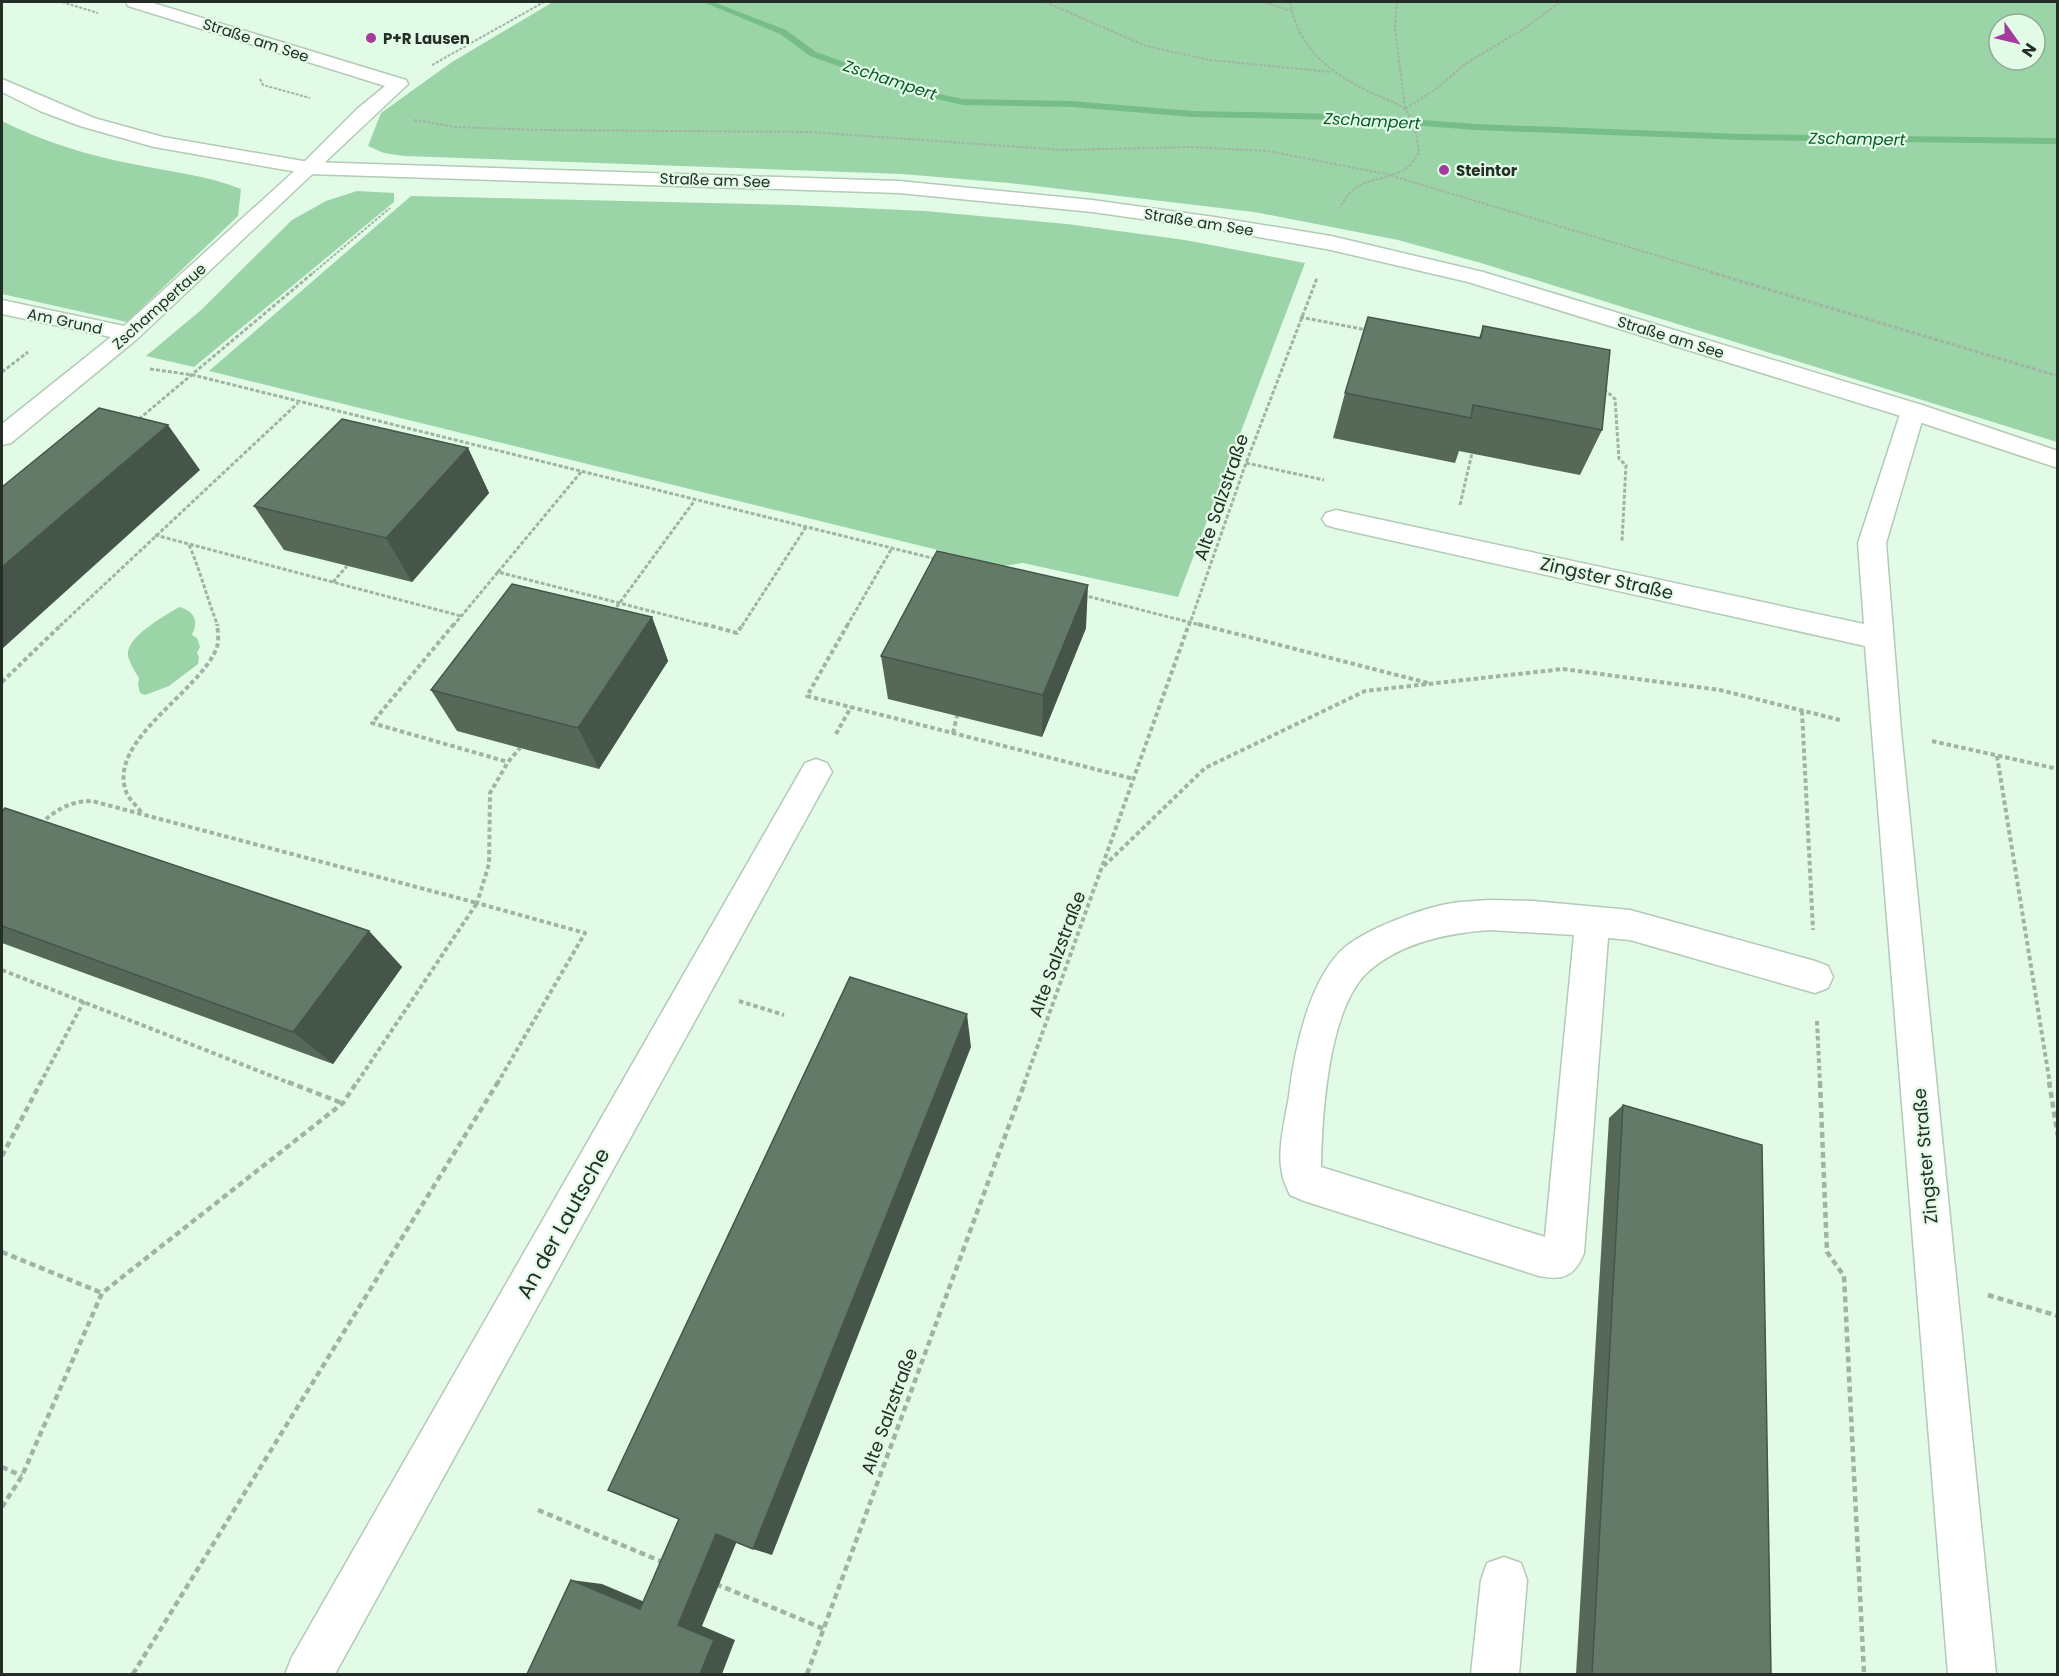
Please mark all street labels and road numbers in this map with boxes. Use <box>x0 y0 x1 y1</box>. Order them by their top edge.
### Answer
street label: Straße am See <box>200 13 312 67</box>
street label: Straße am See <box>659 168 771 192</box>
street label: Straße am See <box>1143 203 1255 241</box>
street label: Zschampertaue <box>107 258 211 354</box>
street label: Am Grund <box>26 303 104 339</box>
street label: Straße am See <box>1615 311 1727 363</box>
street label: Alte Salzstraße <box>1188 430 1254 564</box>
street label: Zingster Straße <box>1538 551 1676 605</box>
street label: Alte Salzstraße <box>1023 887 1091 1021</box>
street label: Zingster Straße <box>1907 1087 1943 1225</box>
street label: An der Lautsche <box>509 1142 617 1304</box>
street label: Alte Salzstraße <box>855 1344 923 1478</box>

